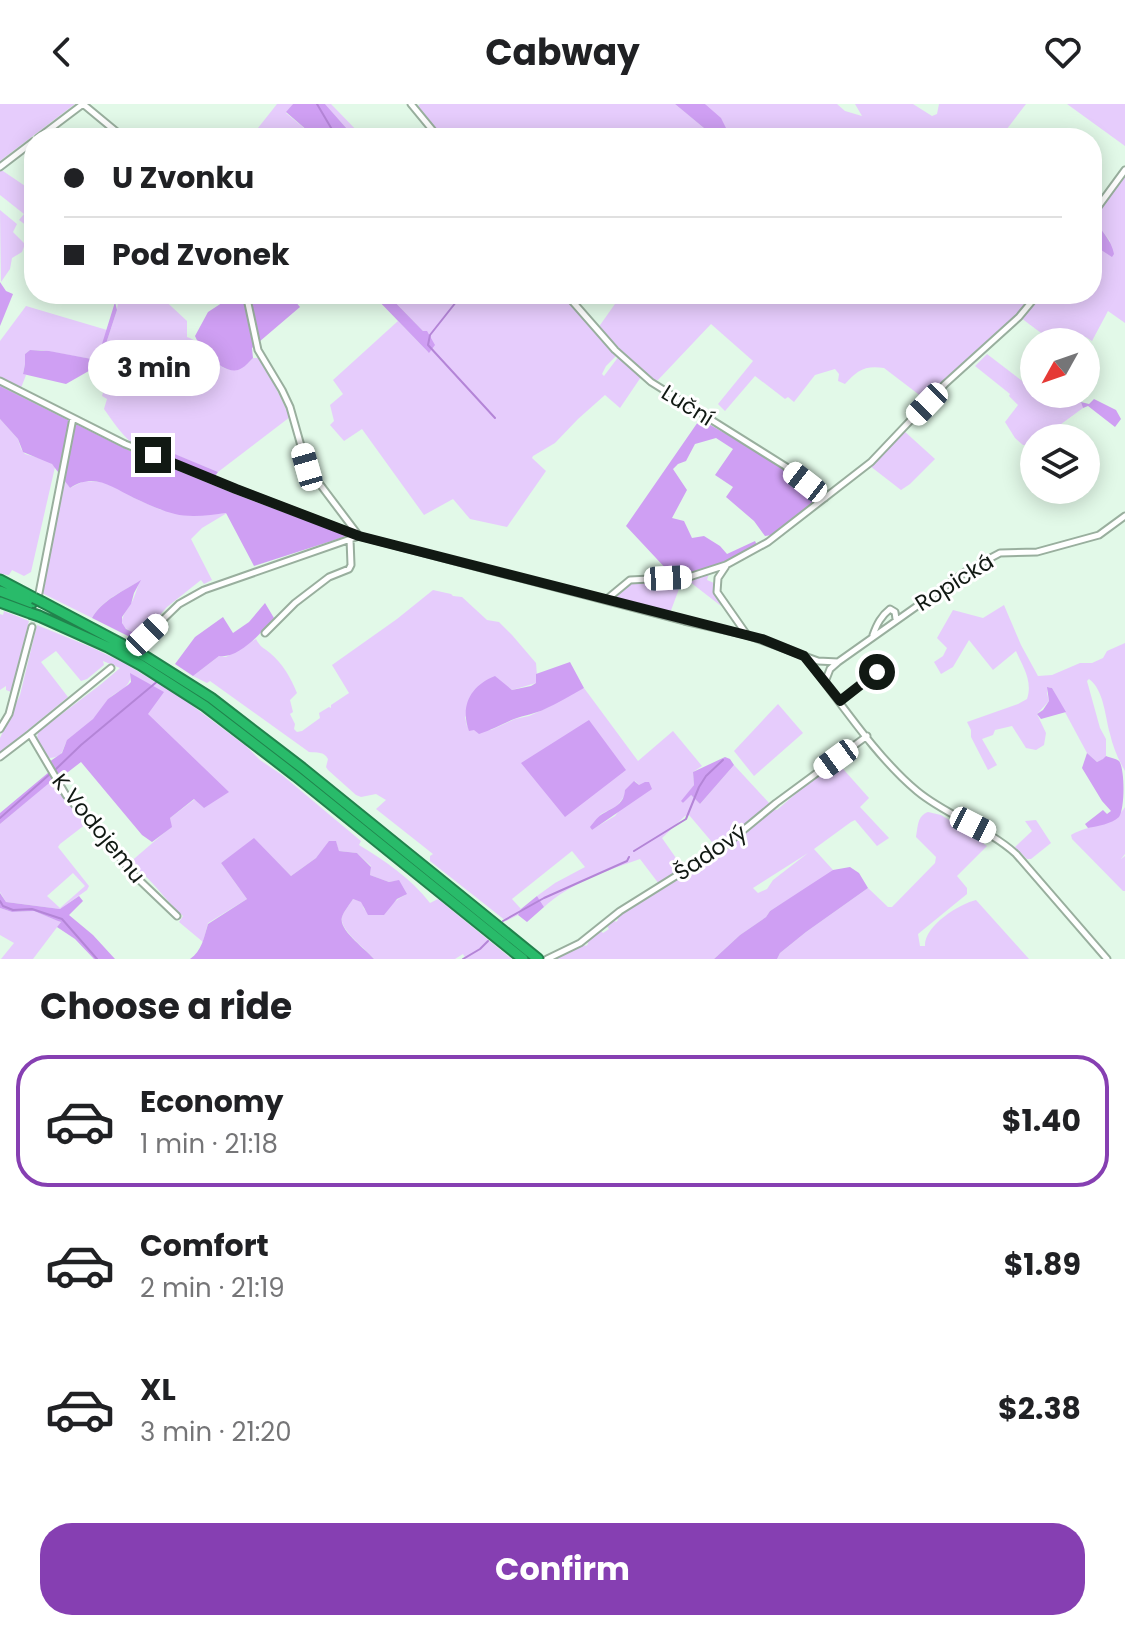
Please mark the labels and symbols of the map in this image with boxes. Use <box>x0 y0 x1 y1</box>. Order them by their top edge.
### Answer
north arrow <box>1020 328 1100 408</box>
callout: 3 min <box>87 339 219 395</box>
street label: Luční <box>656 377 720 434</box>
car <box>902 378 952 430</box>
route end <box>135 437 171 473</box>
car <box>289 441 325 493</box>
car <box>779 458 831 506</box>
street label: Ropická <box>909 546 999 619</box>
car <box>643 565 693 591</box>
car <box>121 610 173 660</box>
route start <box>859 654 895 690</box>
car <box>810 735 862 783</box>
street label: K Vodojemu <box>45 767 152 890</box>
car <box>946 803 1000 847</box>
street label: Šadový <box>668 816 753 888</box>

